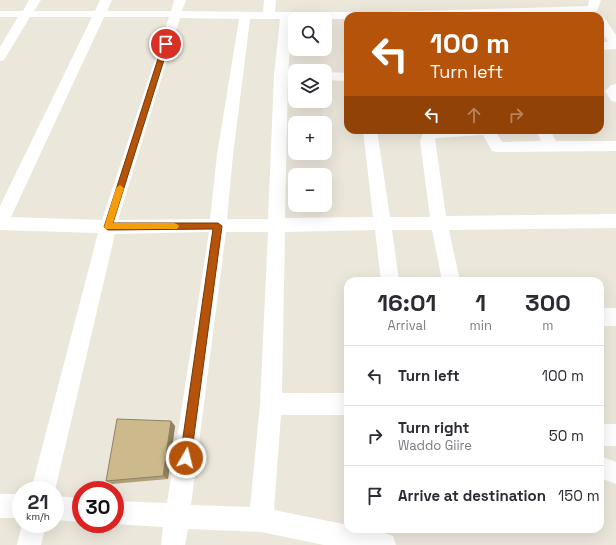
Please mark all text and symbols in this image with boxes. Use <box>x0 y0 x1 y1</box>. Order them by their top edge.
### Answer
map controls <box>288 12 332 212</box>
button: search <box>288 12 332 56</box>
text: 100 m <box>430 25 510 61</box>
pin <box>149 27 183 61</box>
icon: left <box>364 28 416 80</box>
icon: arrive <box>155 33 177 55</box>
text: Turn left <box>430 60 503 83</box>
button: layers <box>288 64 332 108</box>
icon: left <box>421 104 443 126</box>
icon: ahead <box>463 104 485 126</box>
icon: right <box>505 104 527 126</box>
button: + <box>288 116 332 160</box>
button: − <box>288 168 332 212</box>
text: 16:01 <box>377 287 436 318</box>
text: 1 <box>475 287 486 318</box>
text: 300 <box>525 287 571 318</box>
text: Arrival <box>387 317 426 334</box>
text: min <box>470 317 492 334</box>
text: m <box>542 317 554 334</box>
icon: left <box>364 365 386 387</box>
text: Turn left <box>398 366 460 385</box>
text: 100 m <box>542 366 584 385</box>
text: Turn right <box>398 418 469 437</box>
icon: right <box>364 425 386 447</box>
text: 50 m <box>549 426 584 445</box>
position arrow <box>165 437 207 479</box>
text: Waddo Giire <box>398 437 472 454</box>
speed limit sign: 30 <box>72 481 124 533</box>
icon: arrive <box>364 485 386 507</box>
text: Arrive at destination <box>398 486 546 505</box>
text: 150 m <box>558 486 600 505</box>
text: 21 <box>28 489 48 515</box>
text: km/h <box>26 510 50 523</box>

